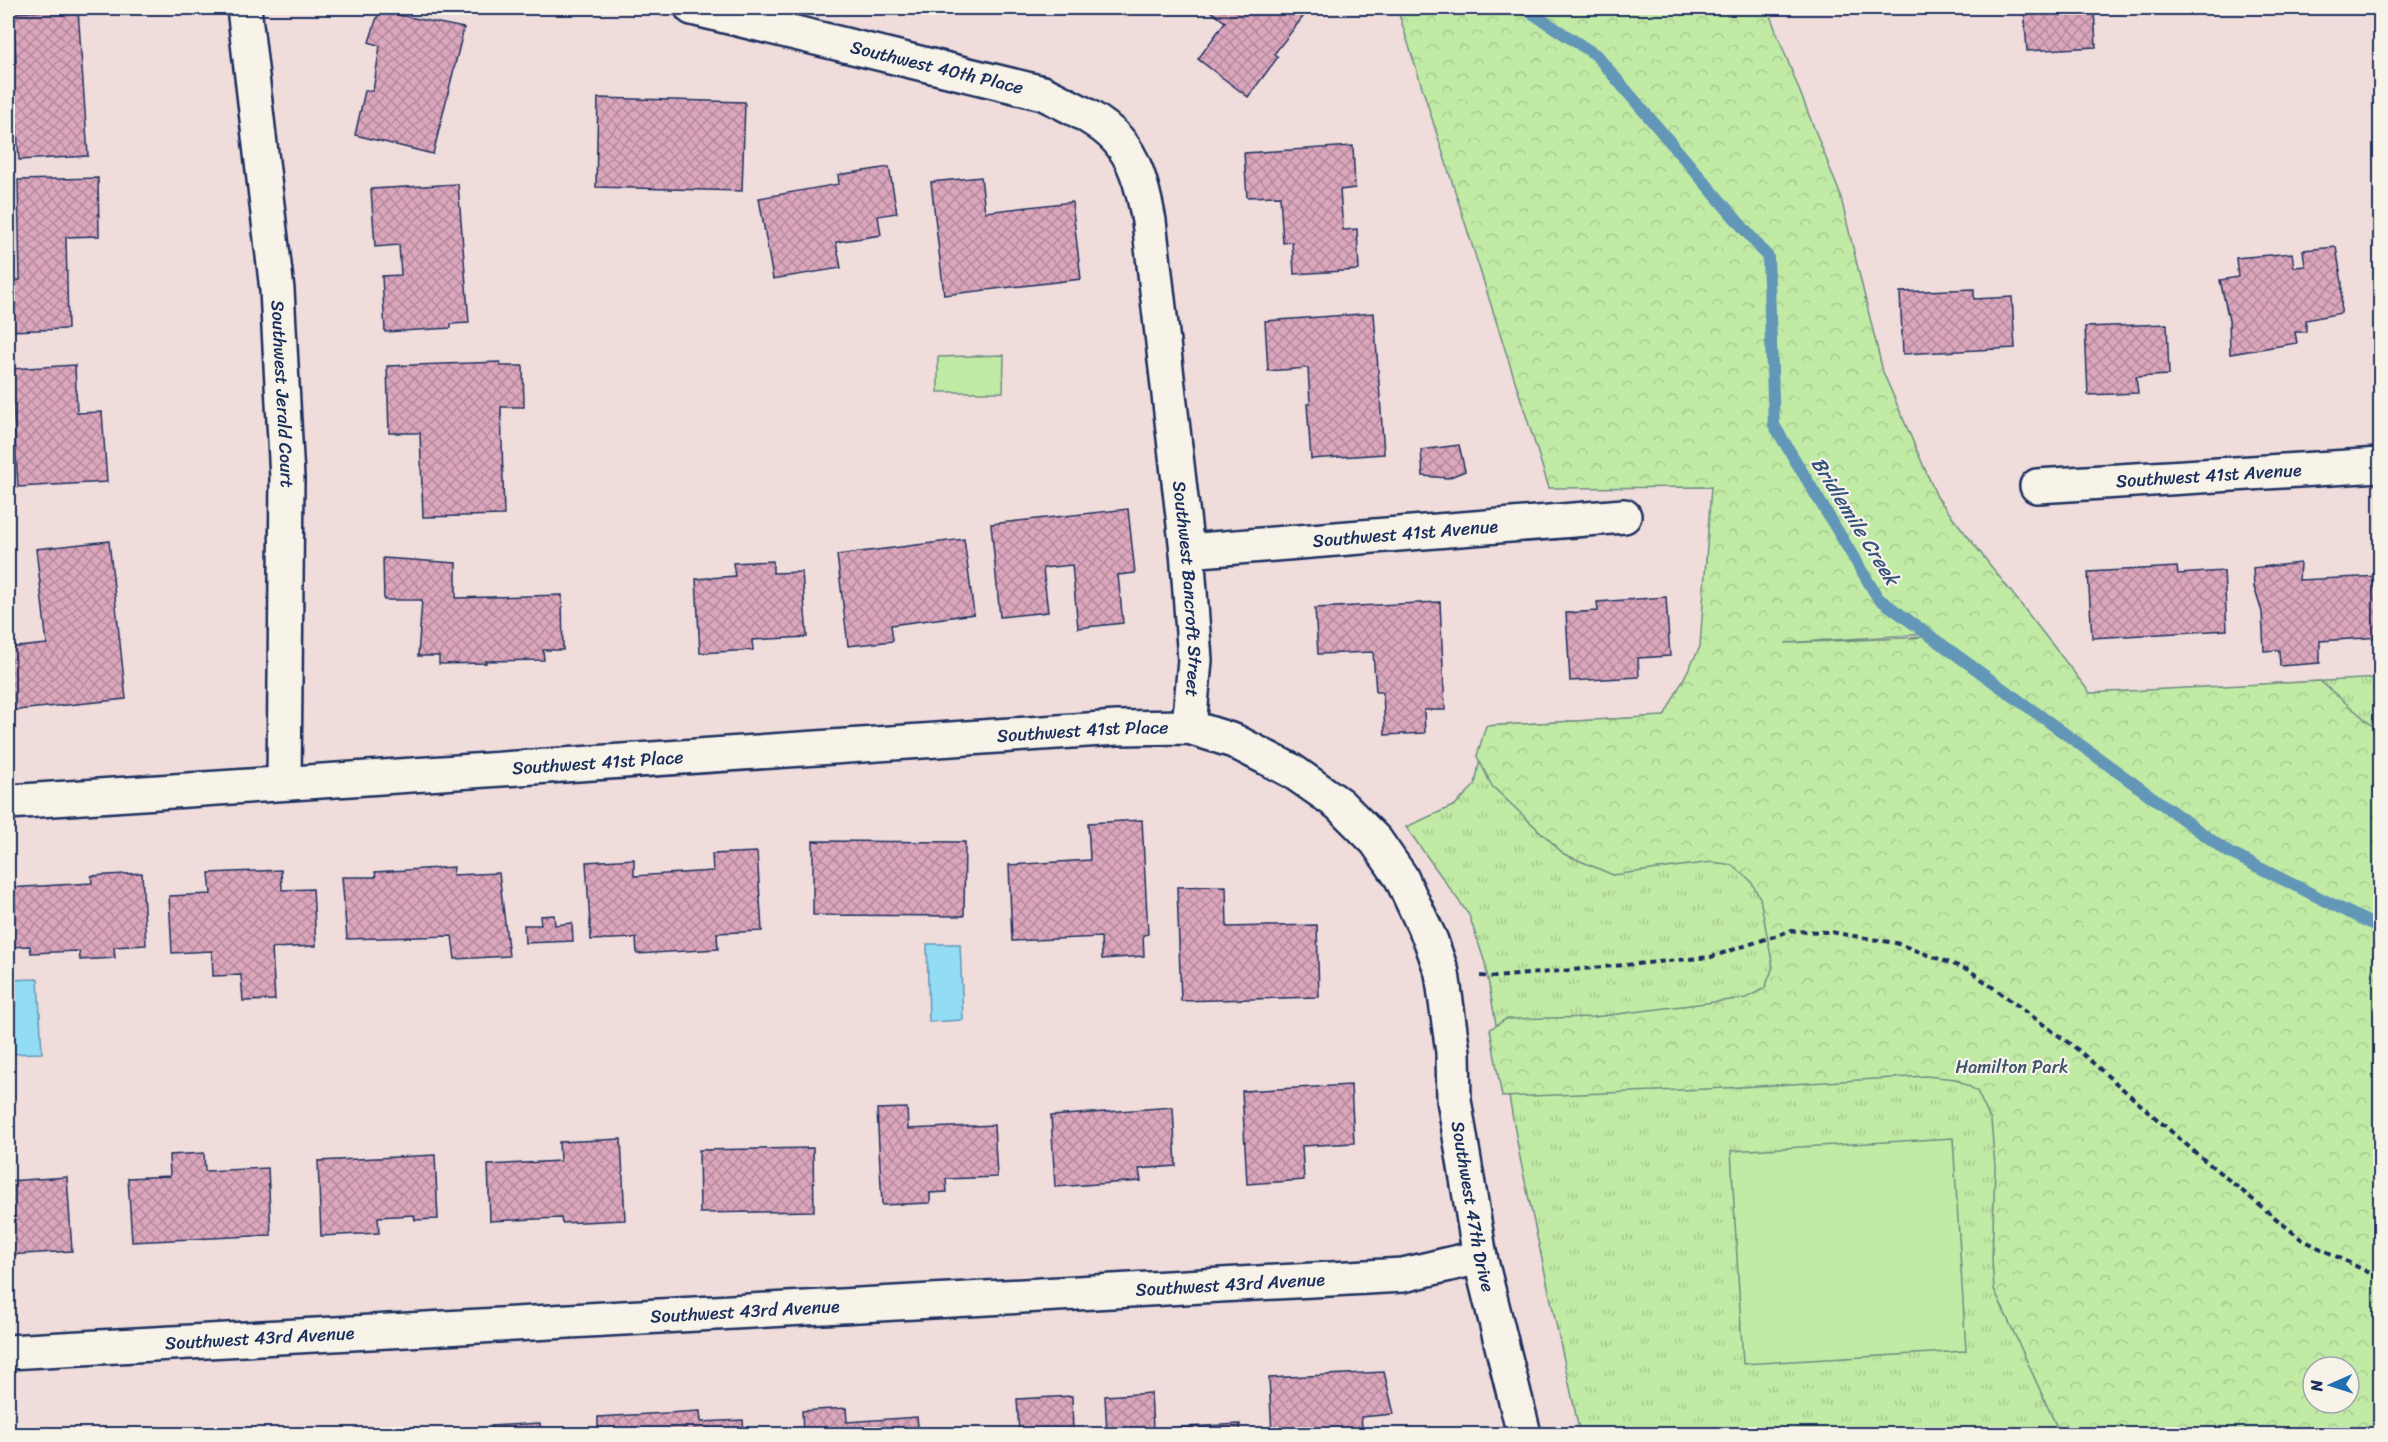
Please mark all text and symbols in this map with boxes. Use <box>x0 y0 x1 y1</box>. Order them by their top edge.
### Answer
street label: Southwest 40th Place <box>847 31 1027 104</box>
street label: Southwest Jerald Court <box>262 299 303 488</box>
water label: Bridlemile Creek <box>1801 450 1910 594</box>
street label: Southwest 41st Avenue <box>2115 454 2303 497</box>
street label: Southwest Bancroft Street <box>1163 479 1211 698</box>
street label: Southwest 41st Avenue <box>1311 510 1500 557</box>
street label: Southwest 41st Place <box>996 711 1169 752</box>
street label: Southwest 41st Place <box>511 741 684 784</box>
park label: Hamilton Park <box>1955 1051 2069 1083</box>
street label: Southwest 47th Drive <box>1442 1119 1504 1295</box>
street label: Southwest 43rd Avenue <box>1135 1263 1326 1306</box>
street label: Southwest 43rd Avenue <box>649 1290 841 1333</box>
street label: Southwest 43rd Avenue <box>164 1317 356 1359</box>
north arrow <box>2301 1355 2361 1415</box>
text: N <box>2302 1379 2331 1393</box>

